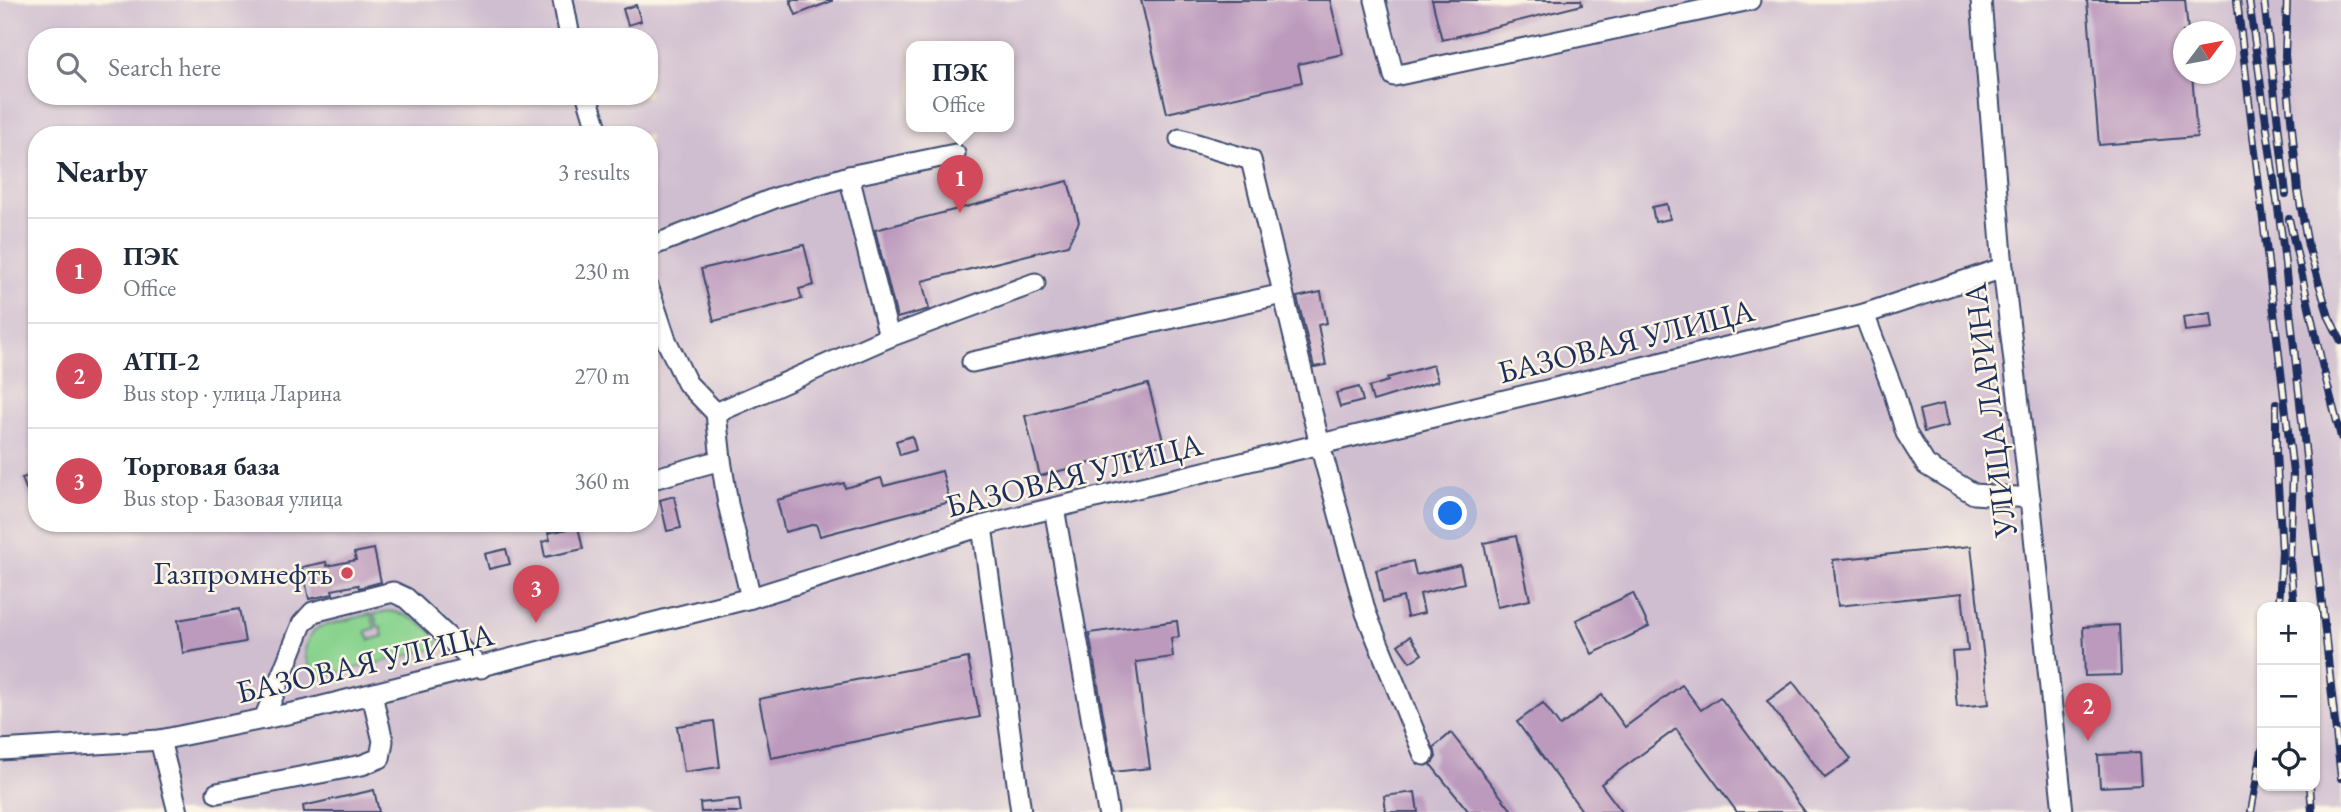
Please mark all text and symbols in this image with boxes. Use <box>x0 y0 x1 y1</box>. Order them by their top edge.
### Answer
north arrow <box>2173 21 2236 84</box>
search box <box>28 28 658 105</box>
popup <box>906 41 1014 132</box>
icon: search <box>52 48 90 86</box>
text: Search here <box>108 50 221 84</box>
text: ПЭК <box>932 55 988 89</box>
text: Office <box>932 89 985 119</box>
text: Nearby <box>56 152 148 191</box>
pin: 1 <box>937 155 983 213</box>
text: 3 results <box>558 157 630 187</box>
text: ПЭК <box>123 239 179 273</box>
text: 1 <box>73 256 85 286</box>
text: 230 m <box>574 256 630 286</box>
text: Office <box>123 273 176 303</box>
street label: УЛИЦА ЛАРИНА <box>1953 279 2027 541</box>
street label: БАЗОВАЯ УЛИЦА <box>1493 289 1760 393</box>
text: АТП-2 <box>123 344 200 378</box>
text: 2 <box>73 361 85 391</box>
text: 270 m <box>574 361 630 391</box>
text: Bus stop · улица Ларина <box>123 378 342 408</box>
street label: БАЗОВАЯ УЛИЦА <box>941 423 1208 527</box>
text: Торговая база <box>123 449 280 483</box>
text: 3 <box>73 466 85 496</box>
text: 360 m <box>574 466 630 496</box>
text: Bus stop · Базовая улица <box>123 483 343 513</box>
your location <box>1433 496 1467 530</box>
place label: Газпромнефть <box>153 552 333 594</box>
marker: Газпромнефть <box>339 565 355 581</box>
pin: 3 <box>513 565 559 623</box>
map controls <box>2257 602 2320 791</box>
button: + <box>2257 602 2320 665</box>
street label: БАЗОВАЯ УЛИЦА <box>232 613 499 713</box>
button: − <box>2257 665 2320 728</box>
pin: 2 <box>2065 683 2111 741</box>
button: locate <box>2257 728 2320 791</box>

